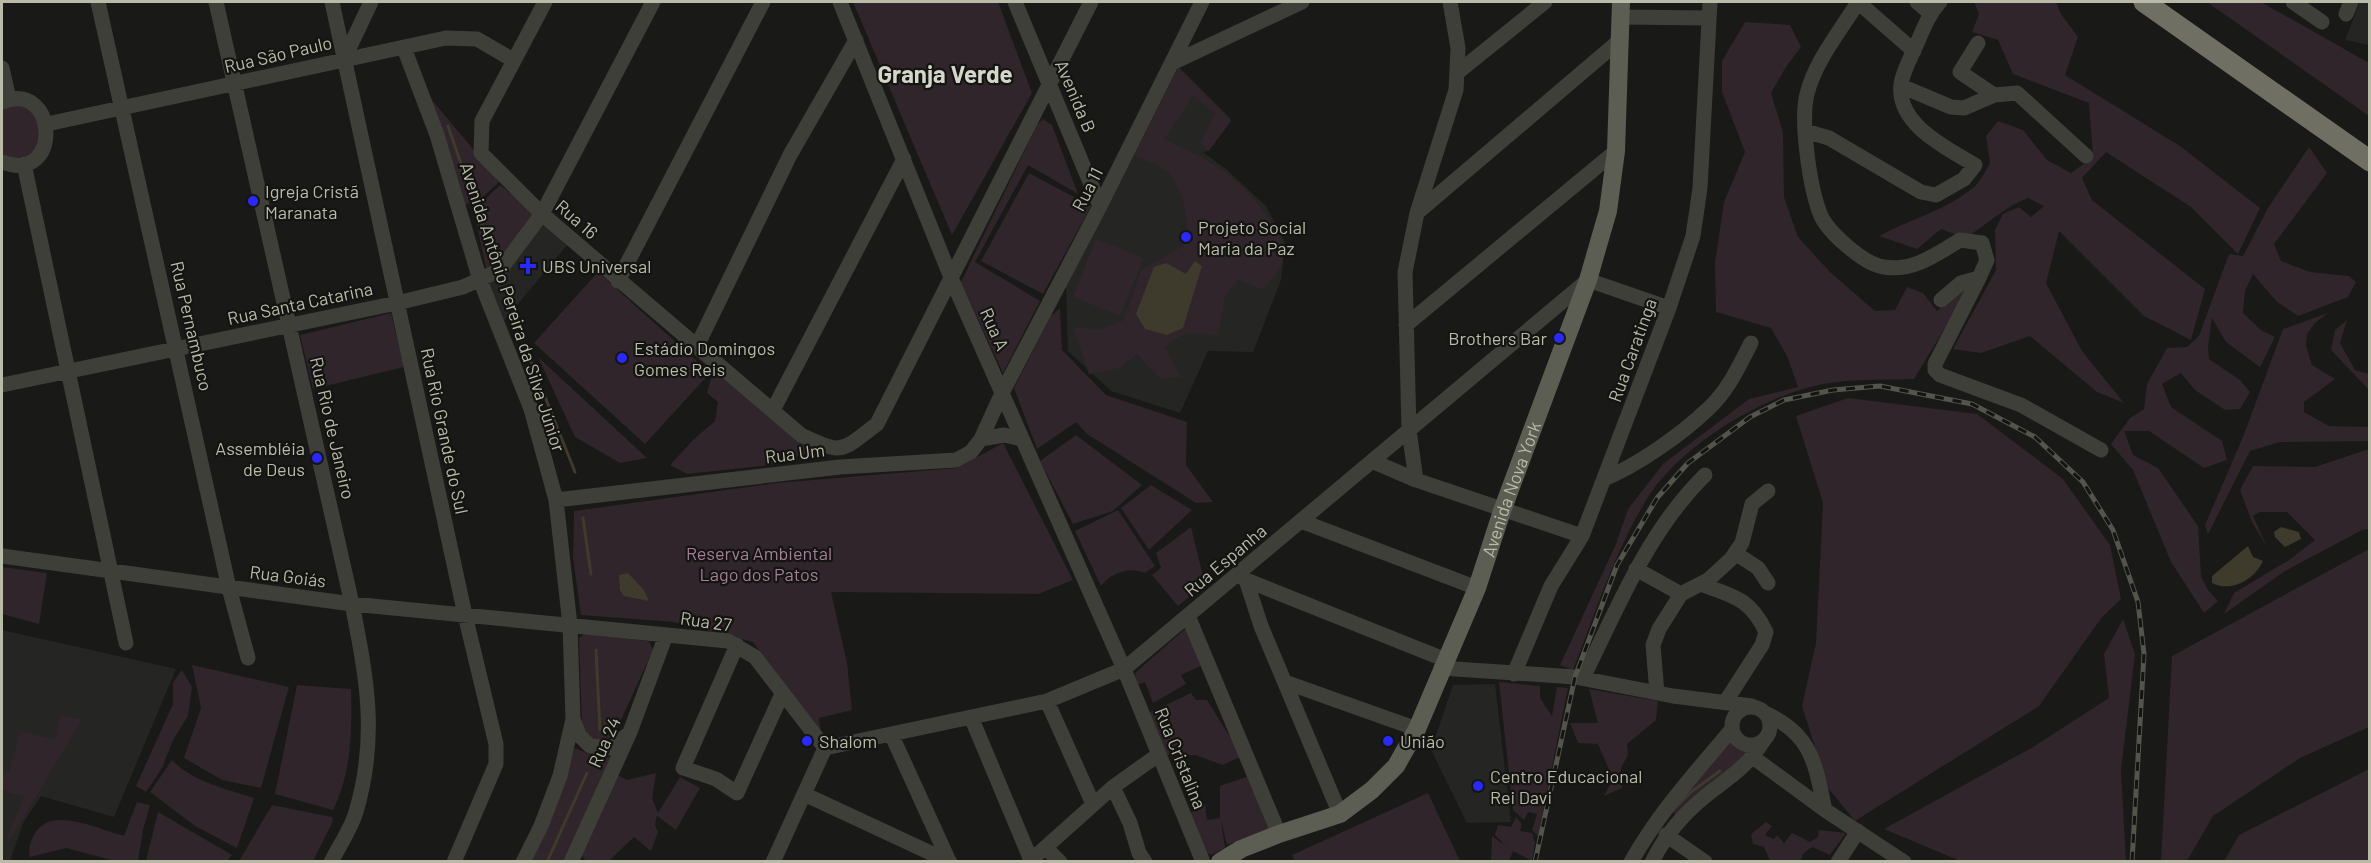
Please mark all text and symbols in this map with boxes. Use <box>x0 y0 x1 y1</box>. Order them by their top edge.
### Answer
street label: Rua São Paulo <box>222 31 334 77</box>
street label: Avenida B <box>1051 57 1101 135</box>
district label: Granja Verde <box>877 59 1013 88</box>
street label: Avenida Antônio Pereira da Silva Júnior <box>456 159 570 455</box>
street label: Rua 11 <box>1067 163 1107 215</box>
place label: Igreja Cristã Maranata <box>265 180 359 223</box>
marker: Igreja Cristã Maranata <box>246 194 260 208</box>
street label: Rua 16 <box>551 195 603 243</box>
place label: Projeto Social Maria da Paz <box>1198 216 1306 259</box>
marker: Projeto Social Maria da Paz <box>1179 230 1193 244</box>
place label: UBS Universal <box>542 255 651 277</box>
marker: UBS Universal <box>519 257 537 275</box>
street label: Rua Pernambuco <box>166 259 218 393</box>
street label: Rua Santa Catarina <box>225 277 375 329</box>
street label: Rua Caratinga <box>1603 295 1661 405</box>
street label: Rua A <box>976 304 1014 354</box>
place label: Brothers Bar <box>1448 327 1547 349</box>
marker: Brothers Bar <box>1552 331 1566 345</box>
place label: Estádio Domingos Gomes Reis <box>634 337 775 380</box>
street label: Rua Rio Grande do Sul <box>417 346 473 516</box>
marker: Estádio Domingos Gomes Reis <box>615 351 629 365</box>
street label: Rua Rio de Janeiro <box>306 355 360 501</box>
street label: Avenida Nova York <box>1477 418 1545 560</box>
place label: Assembléia de Deus <box>215 437 305 480</box>
street label: Rua Um <box>764 438 826 468</box>
marker: Assembléia de Deus <box>310 451 324 465</box>
street label: Rua Espanha <box>1179 519 1271 601</box>
park label: Reserva Ambiental Lago dos Patos <box>686 542 832 585</box>
street label: Rua Goiás <box>249 560 327 592</box>
street label: Rua 27 <box>679 607 734 636</box>
street label: Rua Cristalina <box>1151 704 1211 812</box>
street label: Rua 24 <box>583 713 625 771</box>
place label: Shalom <box>819 730 877 752</box>
place label: União <box>1400 730 1445 752</box>
marker: Shalom <box>800 734 814 748</box>
marker: União <box>1381 734 1395 748</box>
place label: Centro Educacional Rei Davi <box>1490 765 1642 808</box>
marker: Centro Educacional Rei Davi <box>1471 779 1485 793</box>

